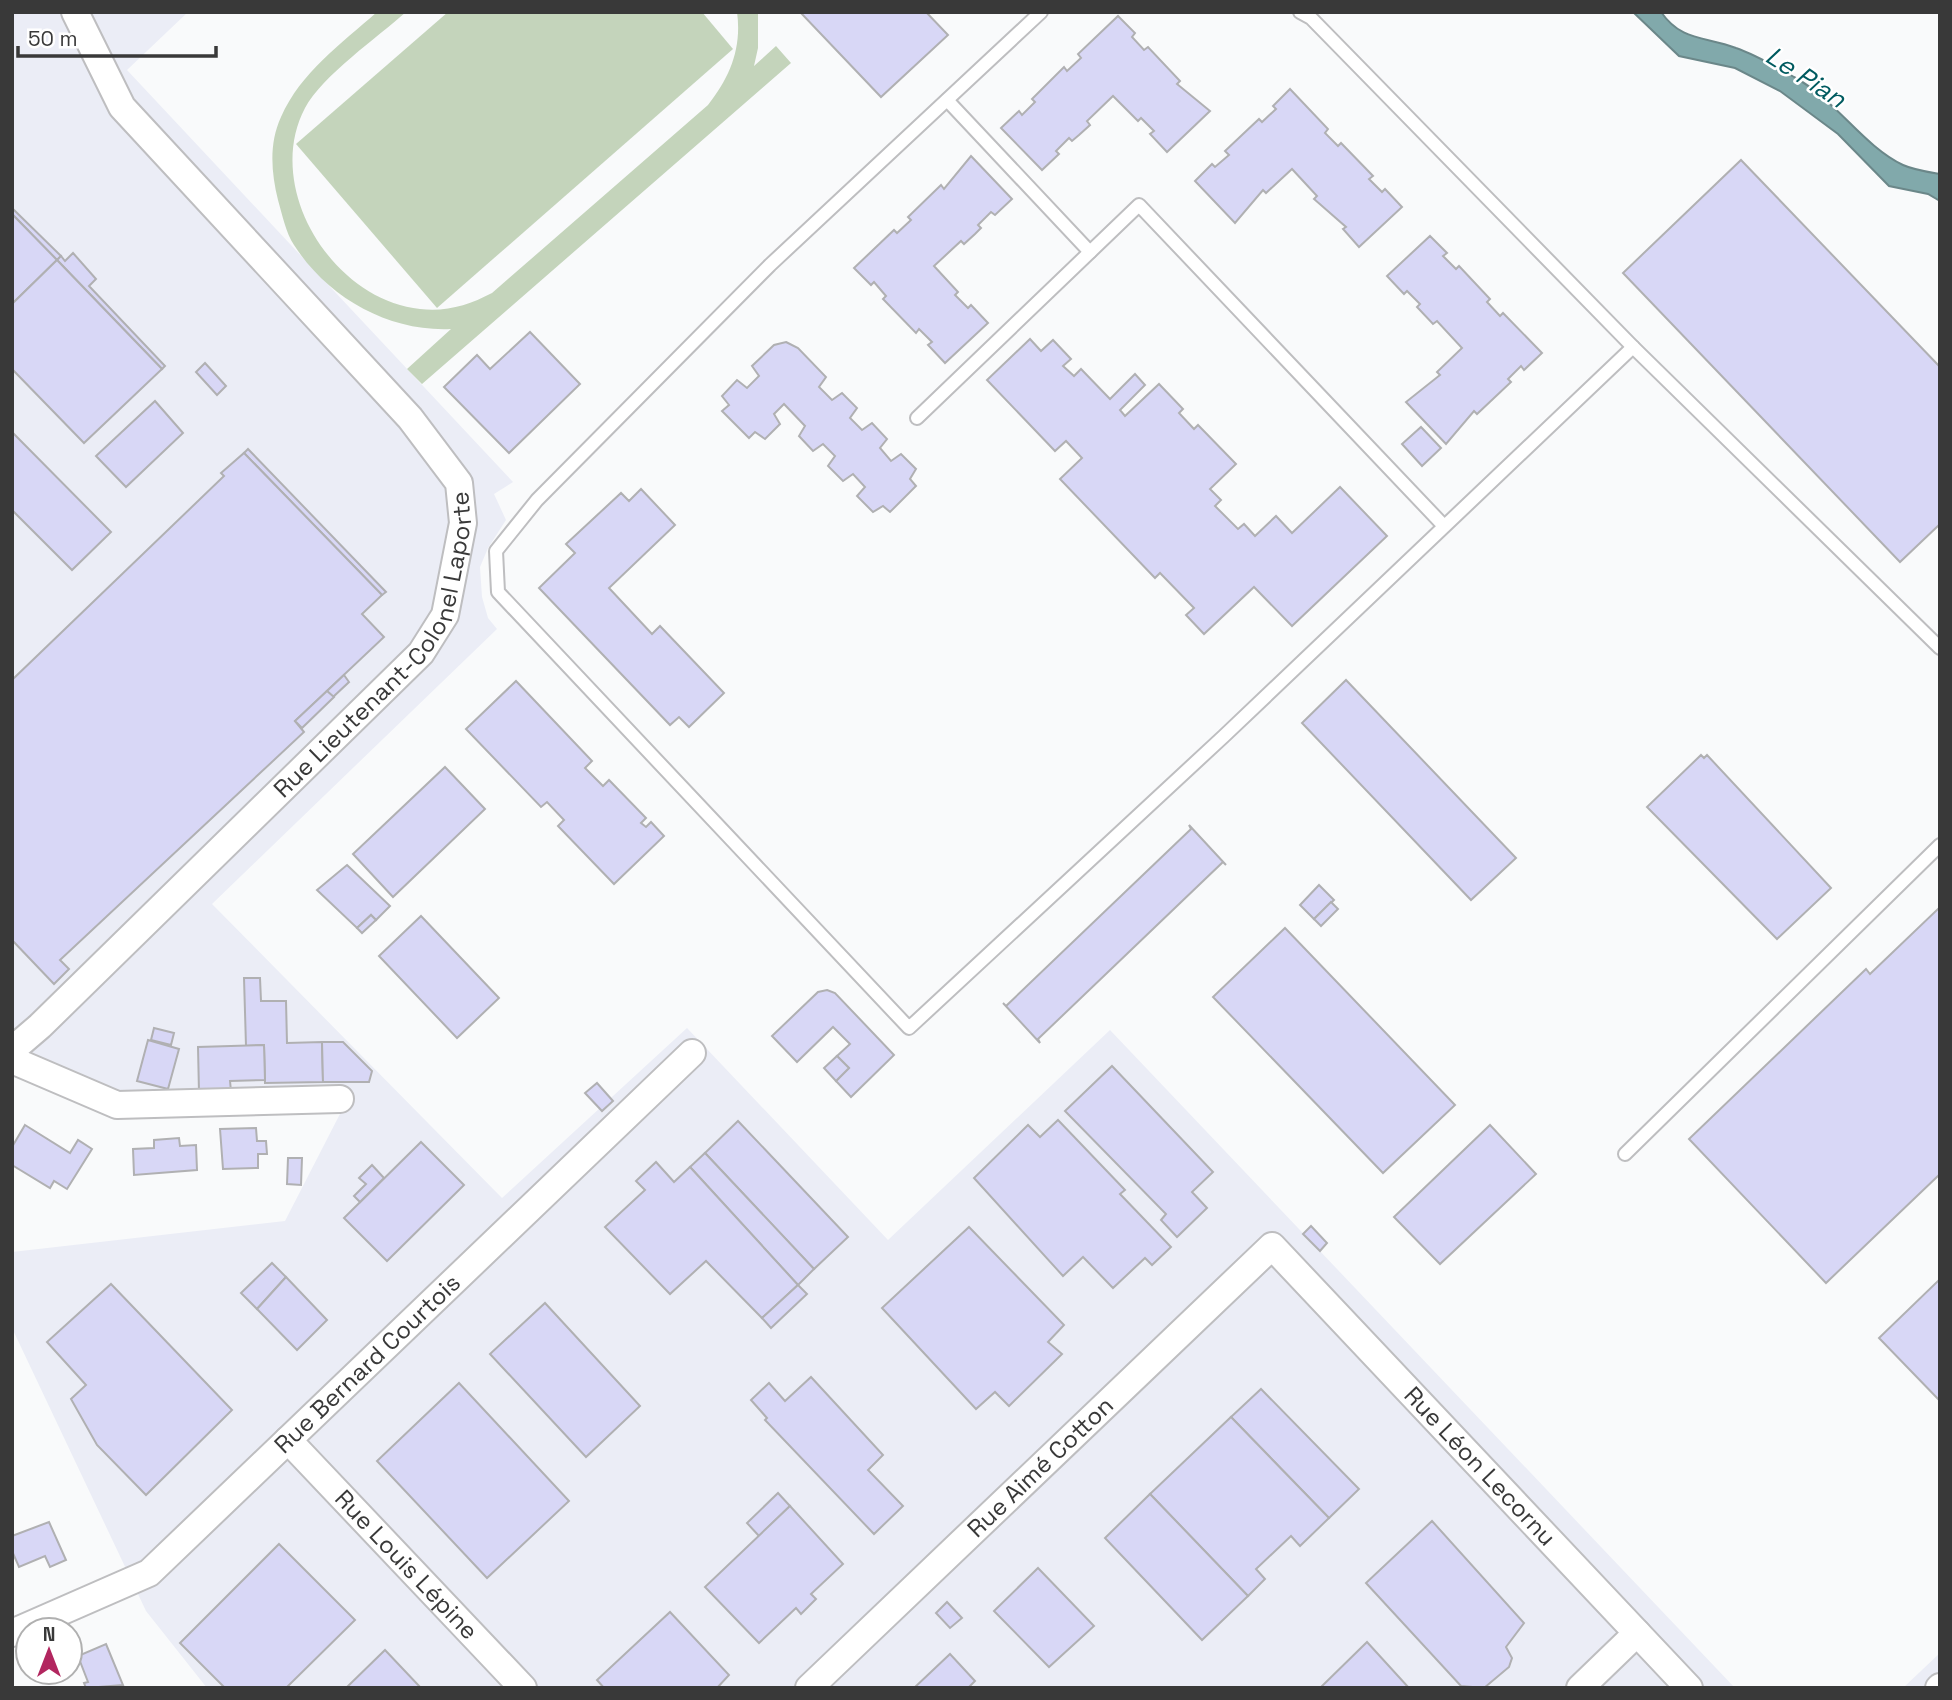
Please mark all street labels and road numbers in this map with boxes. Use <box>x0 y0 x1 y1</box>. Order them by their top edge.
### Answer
street label: Rue Lieutenant-Colonel Laporte <box>267 490 478 804</box>
street label: Rue Bernard Courtois <box>267 1267 467 1460</box>
street label: Rue Léon Lecornu <box>1398 1380 1563 1552</box>
street label: Rue Aimé Cotton <box>960 1390 1120 1544</box>
street label: Rue Louis Lépine <box>328 1483 485 1646</box>

